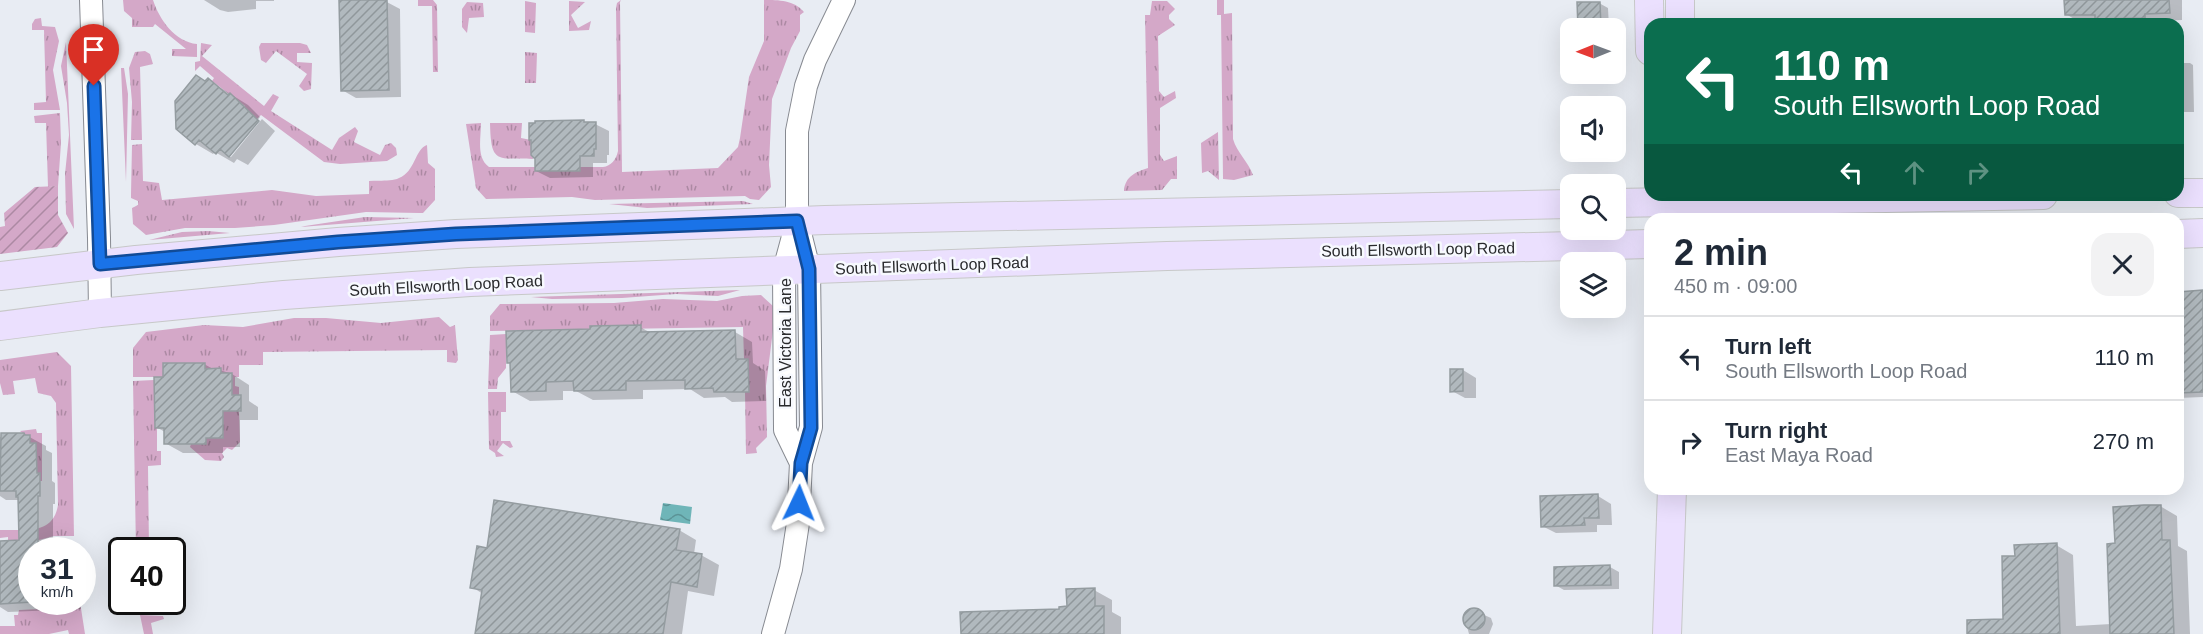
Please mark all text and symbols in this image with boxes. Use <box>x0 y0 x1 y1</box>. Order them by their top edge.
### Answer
north arrow <box>1560 18 1626 84</box>
map controls <box>1560 18 1626 318</box>
pin <box>68 24 119 86</box>
icon: arrive <box>77 33 110 66</box>
icon: left <box>1674 42 1752 120</box>
text: 110 m <box>1773 42 1890 89</box>
text: South Ellsworth Loop Road <box>1773 91 2100 121</box>
button: sound <box>1560 96 1626 162</box>
icon: left <box>1835 156 1868 189</box>
icon: ahead <box>1898 156 1931 189</box>
icon: right <box>1961 156 1994 189</box>
button: search <box>1560 174 1626 240</box>
text: 2 min <box>1674 232 1768 273</box>
button: close <box>2091 233 2154 296</box>
street label: South Ellsworth Loop Road <box>1321 239 1515 260</box>
button: layers <box>1560 252 1626 318</box>
street label: South Ellsworth Loop Road <box>835 254 1029 277</box>
street label: South Ellsworth Loop Road <box>349 272 543 299</box>
text: 450 m · 09:00 <box>1674 275 1797 297</box>
street label: East Victoria Lane <box>777 278 794 408</box>
text: Turn left <box>1725 334 1811 359</box>
icon: left <box>1674 342 1707 375</box>
text: 110 m <box>2094 345 2154 370</box>
text: South Ellsworth Loop Road <box>1725 360 1967 382</box>
text: Turn right <box>1725 418 1827 443</box>
icon: right <box>1674 426 1707 459</box>
text: 270 m <box>2093 429 2154 454</box>
text: East Maya Road <box>1725 444 1873 466</box>
position arrow <box>767 471 831 535</box>
speed limit sign: 40 <box>108 537 186 615</box>
text: 31 <box>40 552 74 585</box>
text: km/h <box>41 583 73 600</box>

